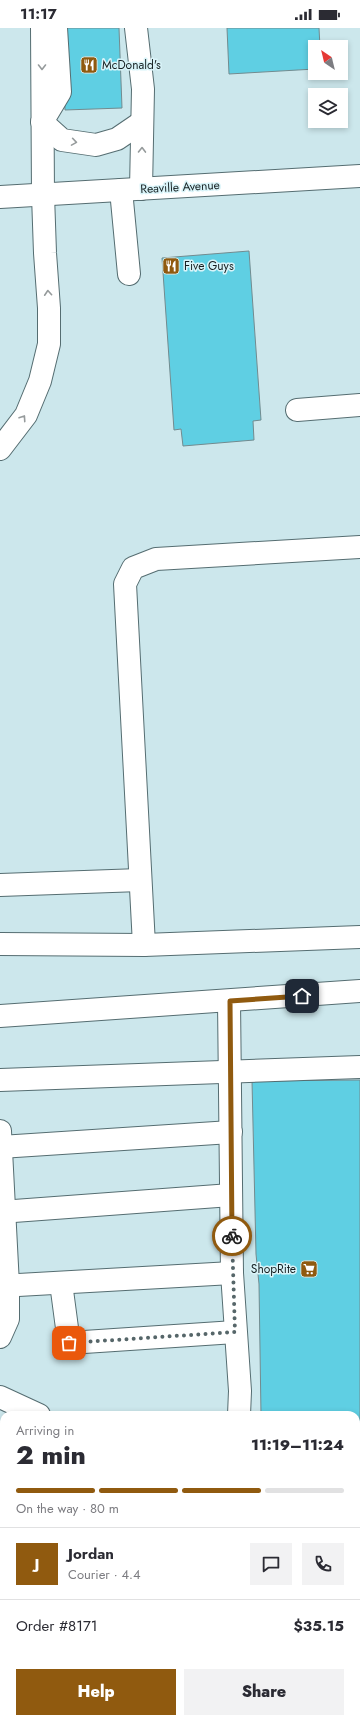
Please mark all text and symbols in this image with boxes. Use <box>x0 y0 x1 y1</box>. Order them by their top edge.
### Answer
text: 11:17 <box>20 3 57 25</box>
north arrow <box>308 40 348 80</box>
map controls <box>308 40 348 128</box>
restaurant icon: McDonald's <box>79 55 99 75</box>
place label: McDonald's <box>102 56 161 74</box>
one-way arrow <box>38 64 46 70</box>
button: layers <box>308 88 348 128</box>
one-way arrow <box>71 137 77 145</box>
one-way arrow <box>137 147 146 153</box>
street label: Reaville Avenue <box>140 176 220 198</box>
restaurant icon: Five Guys <box>161 256 181 276</box>
place label: Five Guys <box>184 257 234 275</box>
one-way arrow <box>44 290 53 296</box>
one-way arrow <box>19 415 26 422</box>
pin <box>285 979 319 1013</box>
icon: home <box>291 985 313 1007</box>
courier <box>212 1216 252 1256</box>
icon: bike <box>221 1225 243 1247</box>
supermarket icon: ShopRite <box>299 1259 319 1279</box>
place label: ShopRite <box>251 1260 296 1278</box>
pin <box>52 1326 86 1360</box>
icon: bag <box>58 1332 80 1354</box>
text: Arriving in <box>16 1421 74 1440</box>
text: 11:19–11:24 <box>251 1434 344 1456</box>
text: 2 min <box>16 1436 86 1474</box>
text: On the way · 80 m <box>16 1499 119 1518</box>
text: Jordan <box>68 1543 114 1565</box>
button: chat <box>250 1543 292 1585</box>
button: phone <box>302 1543 344 1585</box>
text: J <box>35 1553 39 1575</box>
text: Courier · 4.4 <box>68 1565 141 1584</box>
text: Order #8171 <box>16 1615 98 1637</box>
text: $35.15 <box>294 1615 344 1637</box>
button: Help <box>16 1669 176 1715</box>
button: Share <box>184 1669 344 1715</box>

